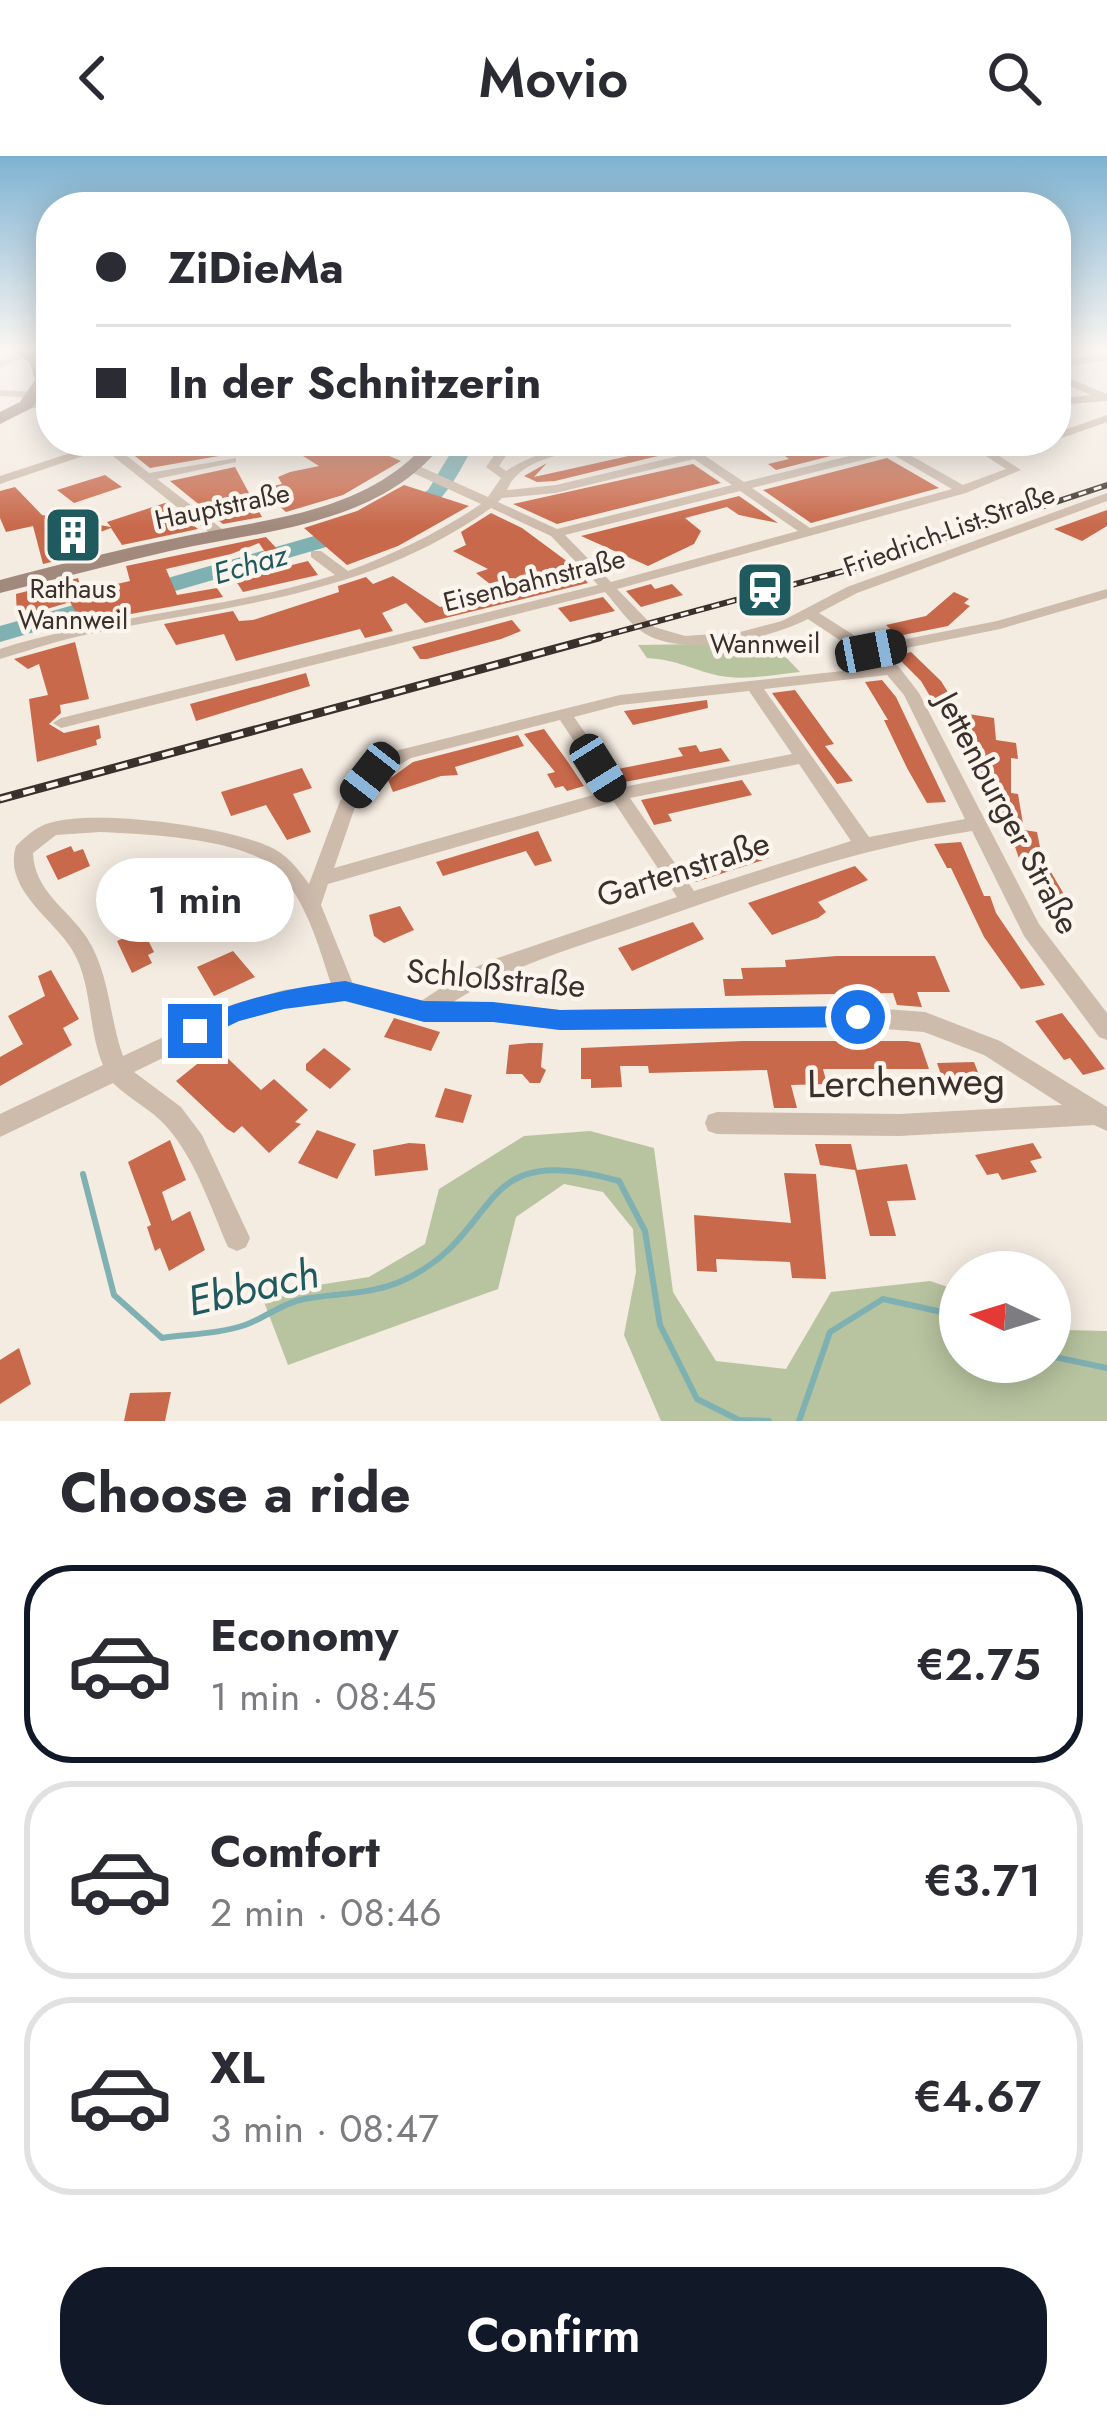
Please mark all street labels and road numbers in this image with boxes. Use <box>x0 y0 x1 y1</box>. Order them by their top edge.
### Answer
street label: Hauptstraße <box>151 473 293 539</box>
street label: Friedrich-List-Straße <box>838 474 1060 586</box>
street label: Eisenbahnstraße <box>439 539 629 621</box>
street label: Jettenburger Straße <box>922 680 1092 942</box>
street label: Gartenstraße <box>591 819 775 919</box>
street label: Schloßstraße <box>405 947 587 1009</box>
street label: Lerchenweg <box>806 1052 1006 1112</box>

